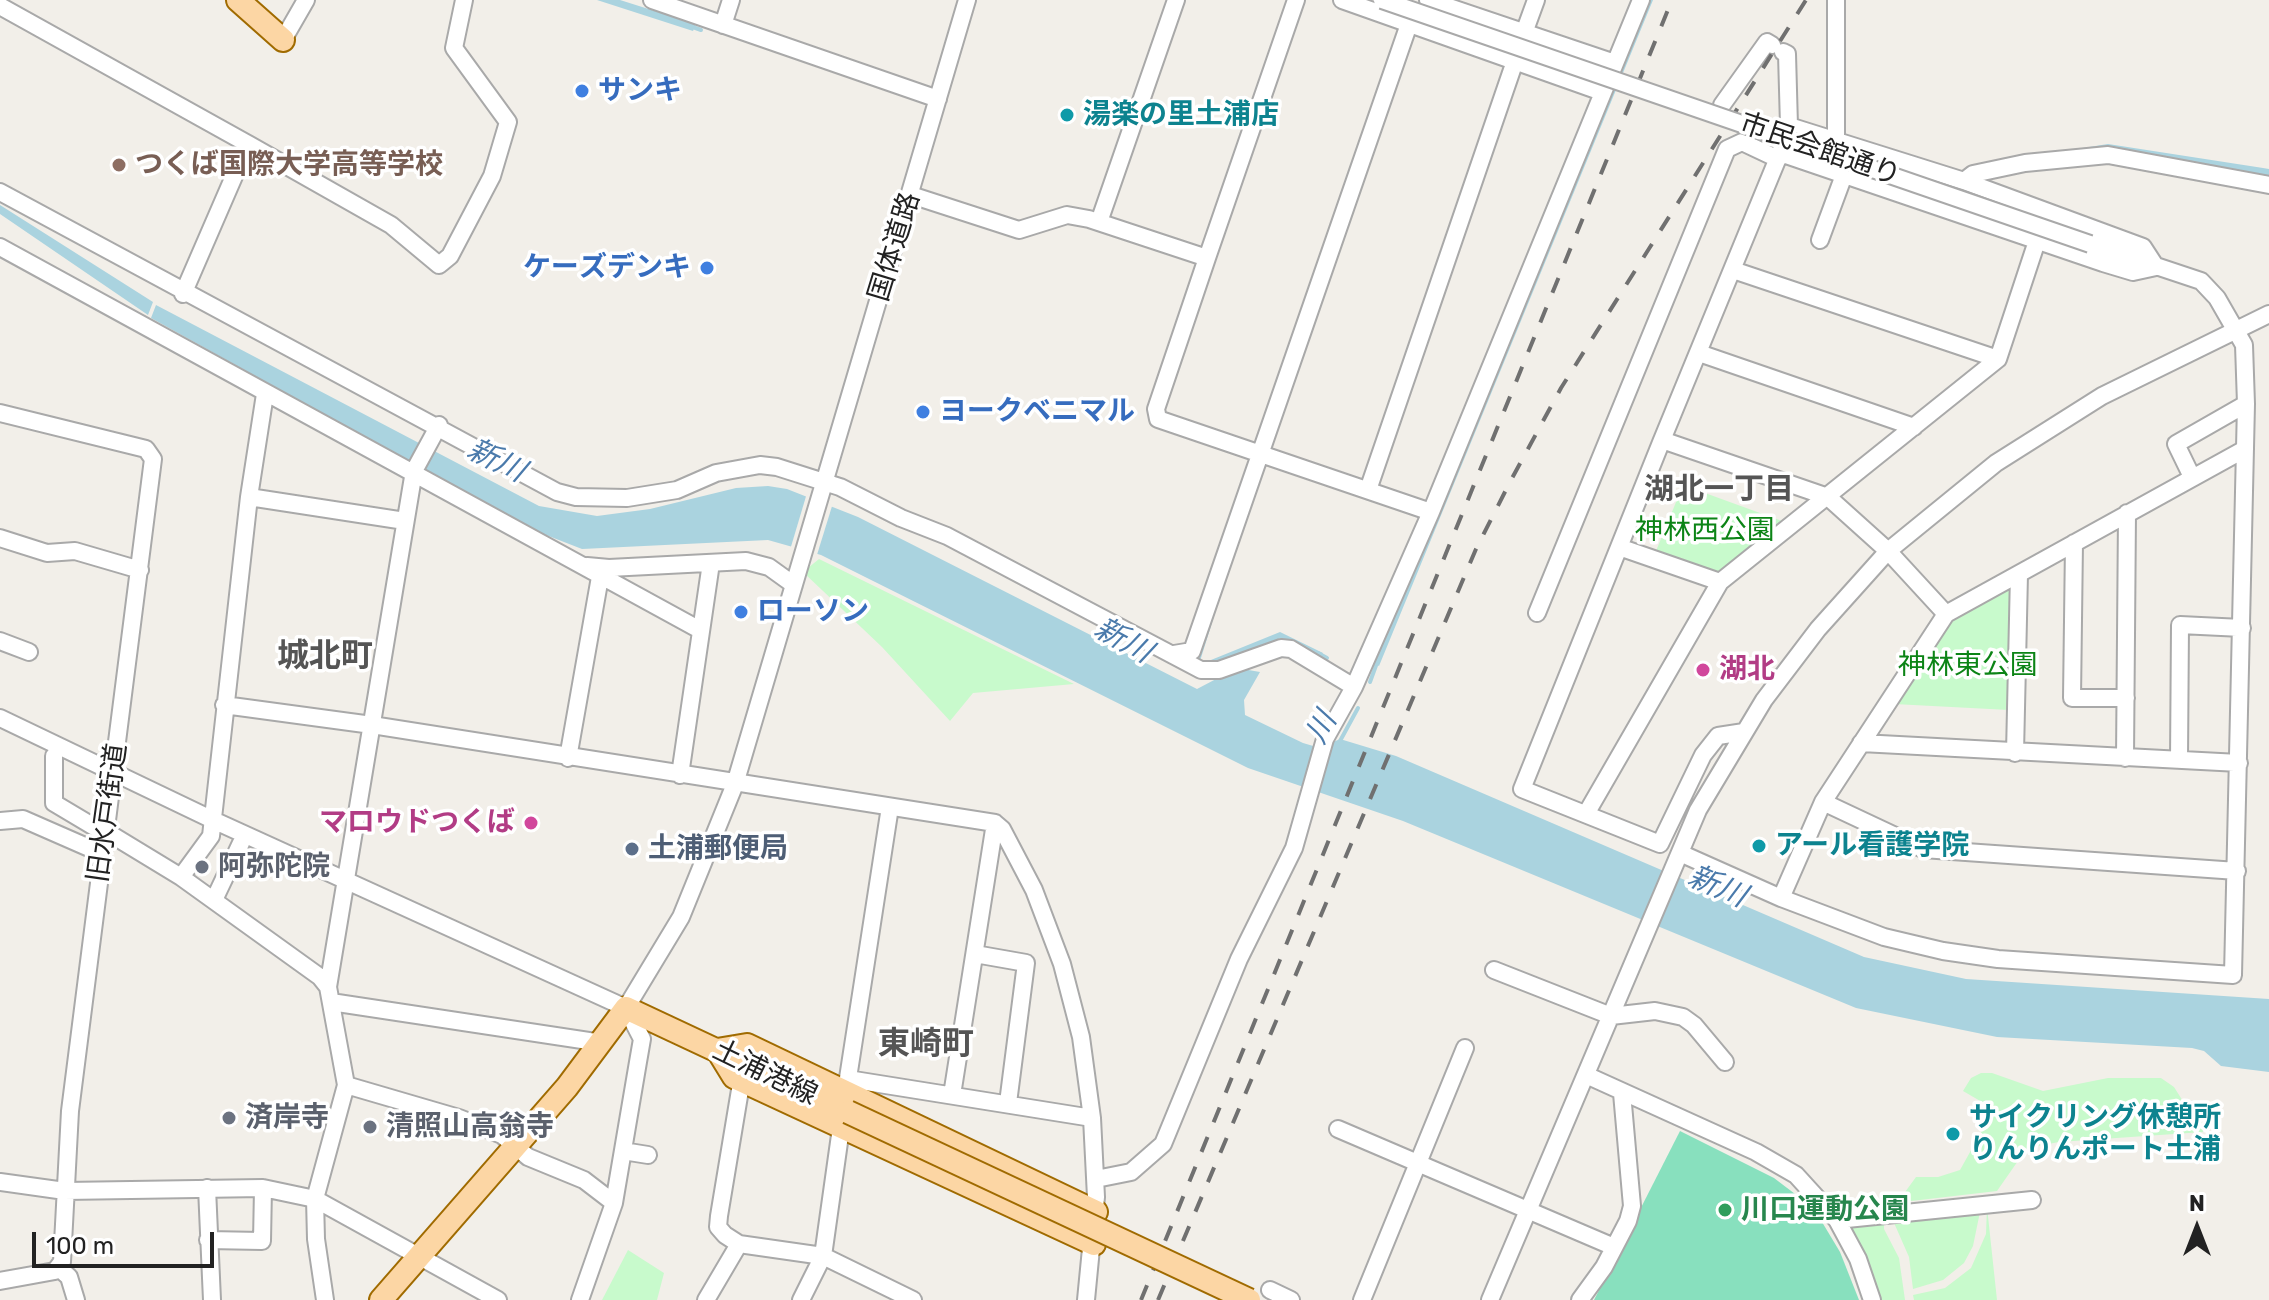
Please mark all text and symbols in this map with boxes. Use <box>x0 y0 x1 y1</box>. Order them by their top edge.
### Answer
place label: サンキ <box>598 74 682 108</box>
marker: サンキ <box>573 82 591 100</box>
place label: 湯楽の里土浦店 <box>1083 98 1279 132</box>
marker: 湯楽の里土浦店 <box>1058 106 1076 124</box>
street label: 市民会館通り <box>1735 107 1905 193</box>
place label: つくば国際大学高等学校 <box>135 148 443 182</box>
marker: つくば国際大学高等学校 <box>110 156 128 174</box>
street label: 国体道路 <box>863 189 927 305</box>
place label: ケーズデンキ <box>523 251 691 285</box>
marker: ケーズデンキ <box>698 259 716 277</box>
place label: ヨークベニマル <box>939 395 1135 429</box>
marker: ヨークベニマル <box>914 403 932 421</box>
water label: 新川 <box>461 432 531 490</box>
district label: 湖北一丁目 <box>1644 472 1794 508</box>
park label: 神林西公園 <box>1635 514 1775 548</box>
place label: ローソン <box>757 595 869 629</box>
marker: ローソン <box>732 603 750 621</box>
water label: 新川 <box>1088 611 1158 671</box>
district label: 城北町 <box>277 638 373 676</box>
park label: 神林東公園 <box>1898 649 2038 683</box>
place label: 湖北 <box>1719 653 1775 687</box>
marker: 湖北 <box>1694 661 1712 679</box>
water label: 川 <box>1299 706 1345 750</box>
street label: 旧水戸街道 <box>82 741 134 885</box>
place label: マロウドつくば <box>319 806 515 840</box>
marker: マロウドつくば <box>522 814 540 832</box>
place label: アール看護学院 <box>1775 829 1969 863</box>
place label: 土浦郵便局 <box>648 832 788 866</box>
marker: アール看護学院 <box>1750 837 1768 855</box>
marker: 土浦郵便局 <box>623 840 641 858</box>
place label: 阿弥陀院 <box>218 850 330 884</box>
marker: 阿弥陀院 <box>193 858 211 876</box>
water label: 新川 <box>1682 859 1752 915</box>
district label: 東崎町 <box>878 1026 974 1064</box>
street label: 土浦港線 <box>707 1033 823 1113</box>
place label: 済岸寺 <box>245 1101 329 1135</box>
place label: サイクリング休憩所 りんりんポート土浦 <box>1969 1101 2221 1167</box>
marker: 済岸寺 <box>220 1109 238 1127</box>
place label: 清照山高翁寺 <box>386 1110 554 1144</box>
marker: 清照山高翁寺 <box>361 1118 379 1136</box>
marker: サイクリング休憩所 りんりんポート土浦 <box>1944 1125 1962 1143</box>
north arrow <box>2157 1188 2237 1268</box>
text: N <box>2189 1190 2205 1217</box>
place label: 川口運動公園 <box>1741 1193 1909 1227</box>
marker: 川口運動公園 <box>1716 1201 1734 1219</box>
scale bar <box>36 1216 218 1266</box>
text: 100 m <box>46 1232 114 1260</box>

